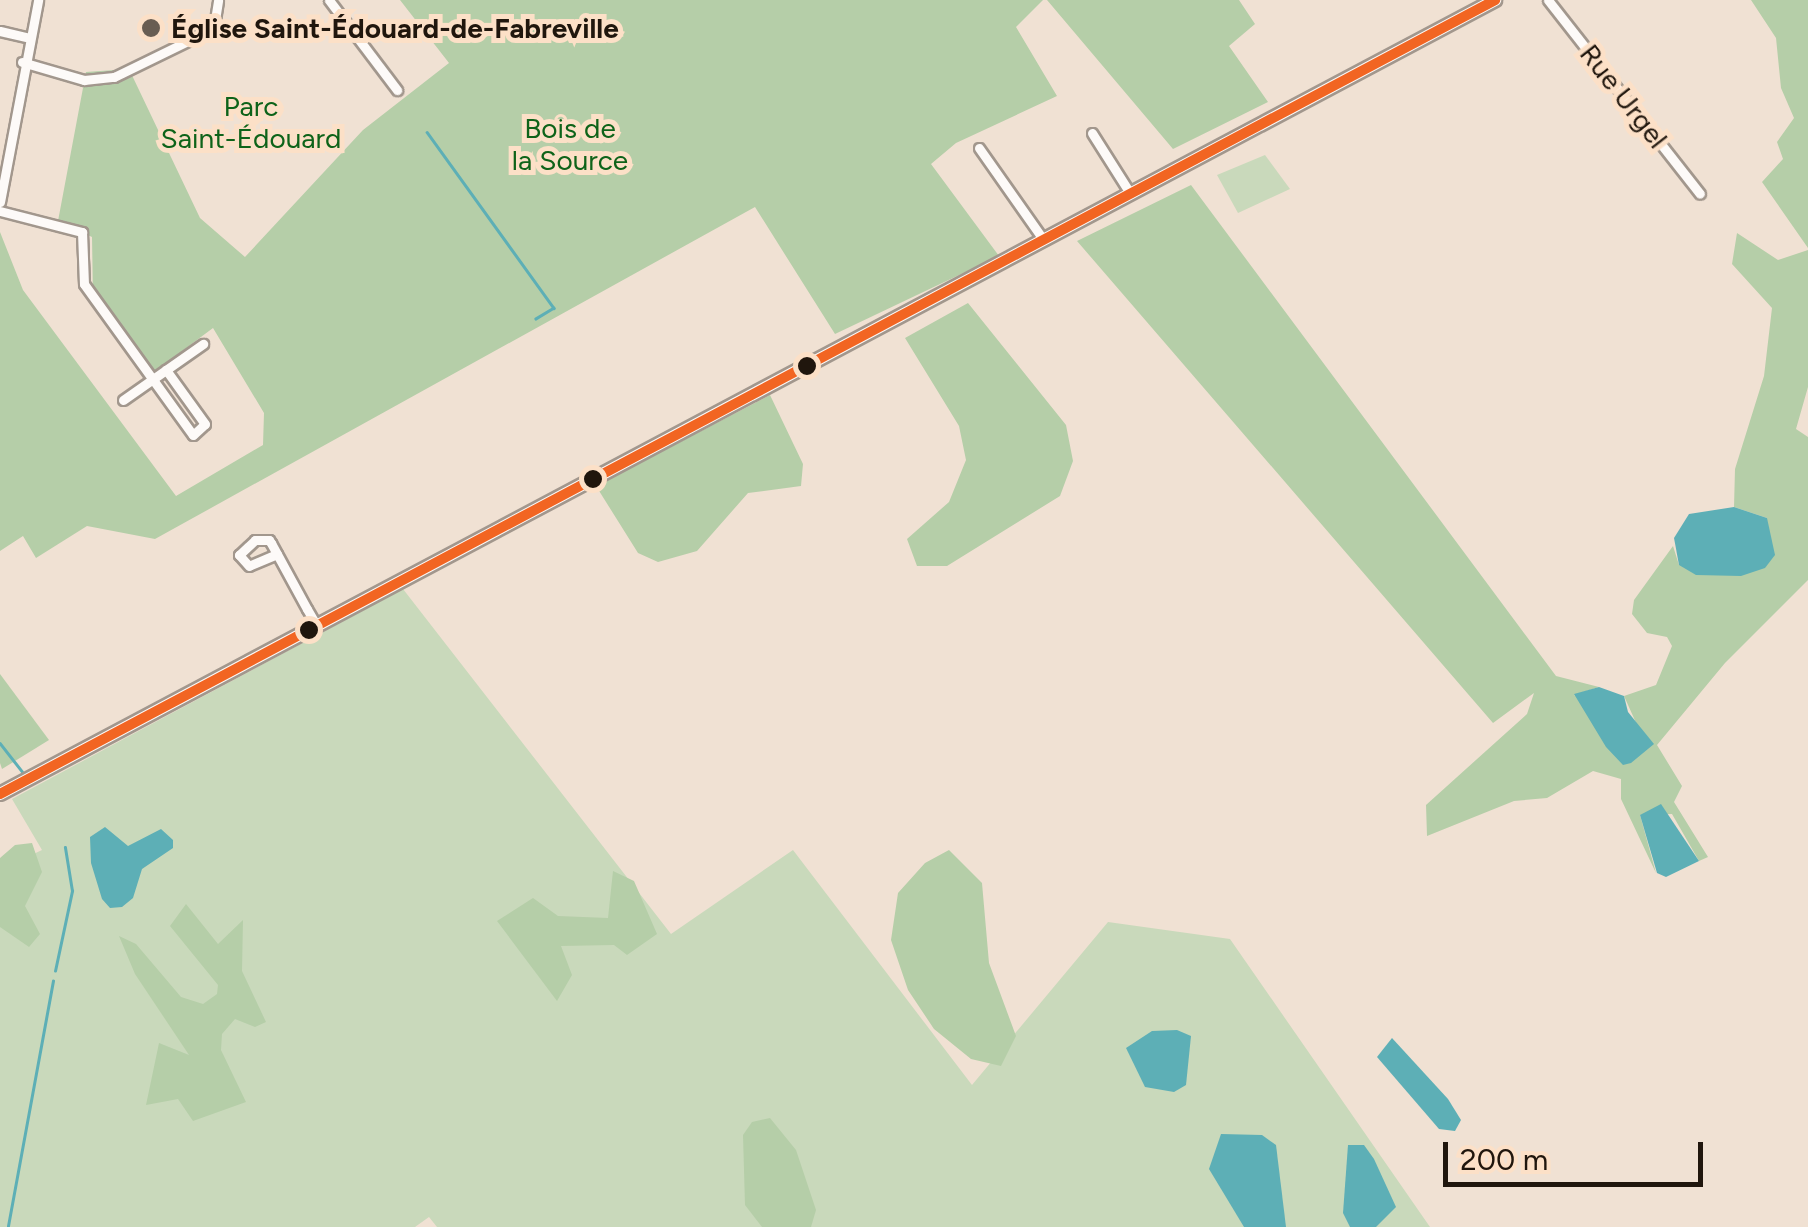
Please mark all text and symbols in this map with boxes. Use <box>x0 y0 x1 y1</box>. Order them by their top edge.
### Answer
place label: Église Saint-Édouard-de-Fabreville <box>171 11 619 45</box>
marker: Église Saint-Édouard-de-Fabreville <box>140 17 162 39</box>
street label: Rue Urgel <box>1573 37 1675 155</box>
park label: Parc Saint-Édouard <box>161 89 341 155</box>
park label: Bois de la Source <box>512 111 628 177</box>
unlabelled marker <box>797 356 817 376</box>
unlabelled marker <box>583 469 603 489</box>
unlabelled marker <box>299 620 319 640</box>
scale bar <box>1448 1122 1708 1184</box>
text: 200 m <box>1460 1141 1548 1178</box>

